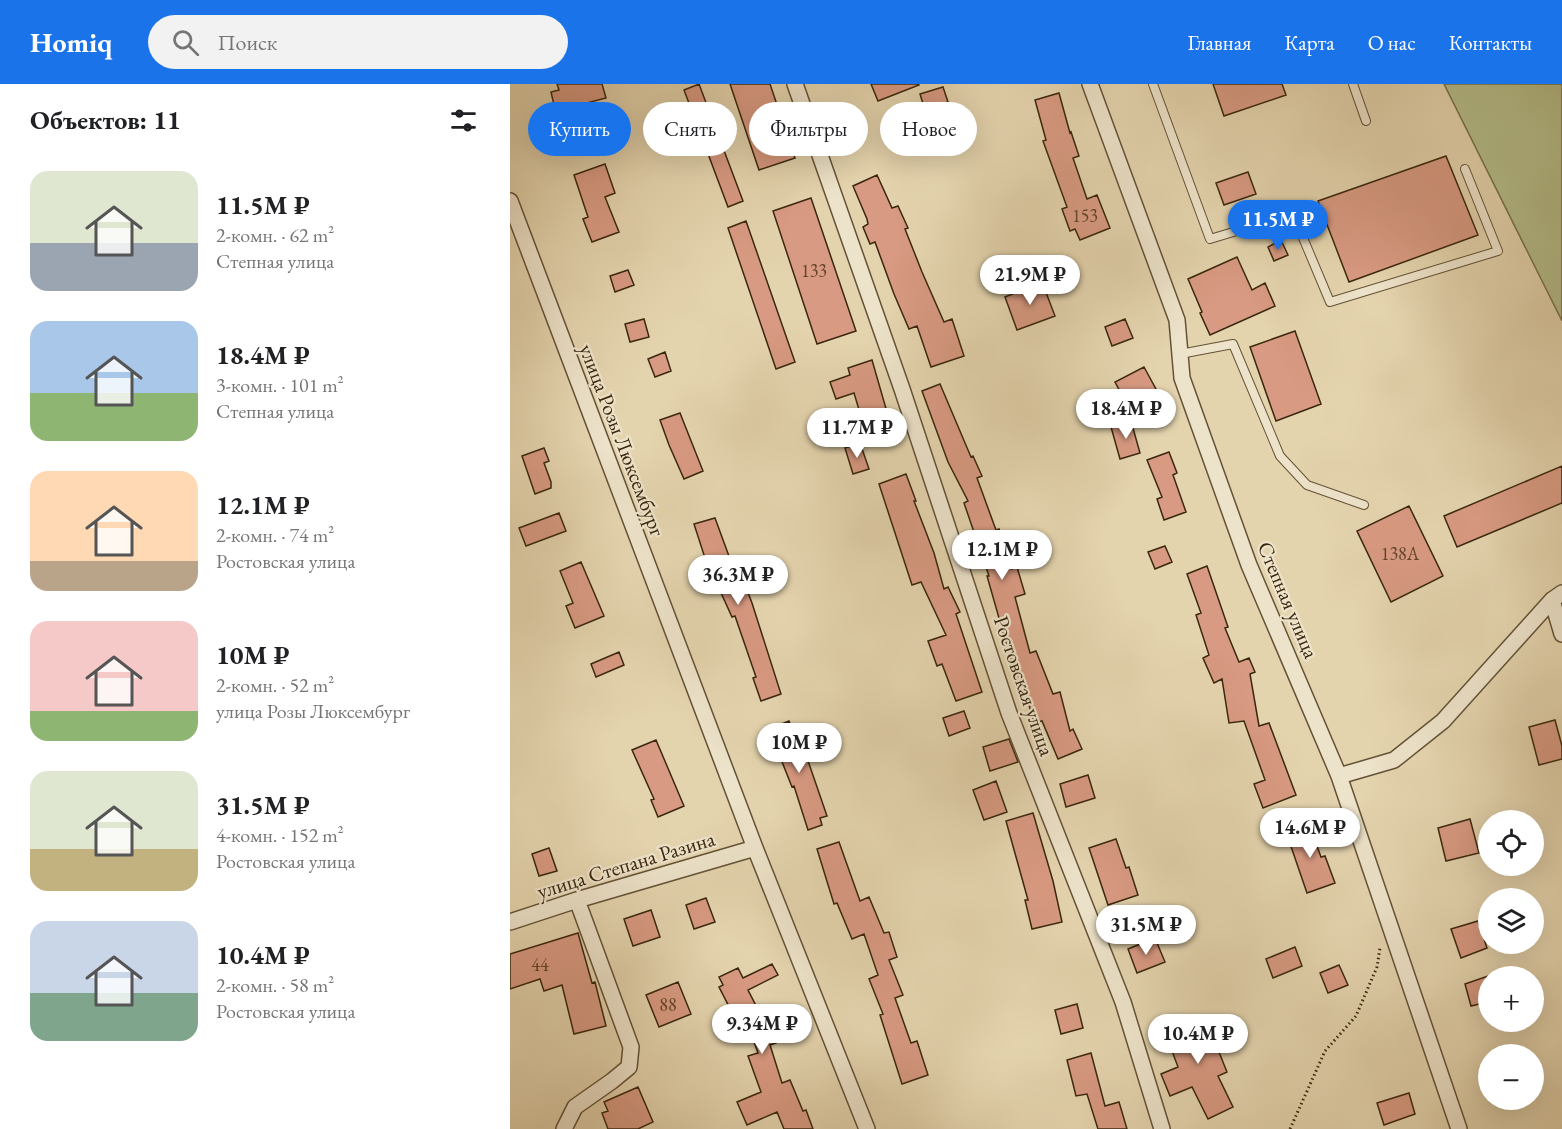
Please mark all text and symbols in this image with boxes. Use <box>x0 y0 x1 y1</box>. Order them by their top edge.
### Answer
search box <box>148 15 568 69</box>
text: Homiq <box>30 24 112 60</box>
icon: search <box>169 26 202 59</box>
text: Поиск <box>217 28 277 57</box>
text: Главная <box>1187 29 1251 56</box>
text: Карта <box>1284 29 1335 56</box>
text: О нас <box>1368 29 1416 56</box>
text: Контакты <box>1449 29 1532 56</box>
chip: Купить <box>528 102 631 156</box>
chip: Снять <box>643 102 737 156</box>
chip: Фильтры <box>749 102 868 156</box>
chip: Новое <box>880 102 977 156</box>
text: Объектов: 11 <box>30 103 181 137</box>
icon: filters <box>447 104 480 137</box>
text: 11.5M ₽ <box>216 188 310 222</box>
icon: home <box>78 195 150 267</box>
pin: 11.5M ₽ <box>1223 200 1333 251</box>
house number: 153 <box>1072 204 1098 227</box>
text: 11.5M ₽ <box>1242 206 1314 232</box>
text: 2-комн. · 62 m² <box>216 222 334 248</box>
text: Степная улица <box>216 248 334 274</box>
pin: 21.9M ₽ <box>975 255 1085 306</box>
house number: 133 <box>801 259 827 282</box>
text: 21.9M ₽ <box>994 261 1066 287</box>
text: 18.4M ₽ <box>216 338 310 372</box>
street label: улица Розы Люксембург <box>573 340 672 540</box>
icon: home <box>78 345 150 417</box>
text: 3-комн. · 101 m² <box>216 372 344 398</box>
pin: 18.4M ₽ <box>1071 389 1181 440</box>
text: 18.4M ₽ <box>1090 395 1162 421</box>
text: Степная улица <box>216 398 334 424</box>
pin: 11.7M ₽ <box>802 408 912 459</box>
text: 11.7M ₽ <box>821 414 893 440</box>
text: 12.1M ₽ <box>216 488 310 522</box>
icon: home <box>78 495 150 567</box>
text: 2-комн. · 74 m² <box>216 522 334 548</box>
pin: 12.1M ₽ <box>947 530 1057 581</box>
text: 12.1M ₽ <box>966 536 1038 562</box>
street label: Степная улица <box>1252 537 1325 663</box>
house number: 138А <box>1381 542 1420 565</box>
text: Ростовская улица <box>216 548 355 574</box>
pin: 36.3M ₽ <box>683 555 793 606</box>
text: 36.3M ₽ <box>702 561 774 587</box>
street label: Ростовская улица <box>988 612 1061 760</box>
text: 10M ₽ <box>216 638 290 672</box>
icon: home <box>78 645 150 717</box>
text: 2-комн. · 52 m² <box>216 672 334 698</box>
text: улица Розы Люксембург <box>216 698 410 724</box>
pin: 10M ₽ <box>757 723 841 774</box>
text: 10M ₽ <box>771 729 827 755</box>
text: 31.5M ₽ <box>216 788 310 822</box>
icon: home <box>78 795 150 867</box>
pin: 14.6M ₽ <box>1255 808 1365 859</box>
map controls <box>1478 810 1544 1110</box>
button: locate <box>1478 810 1544 876</box>
text: 14.6M ₽ <box>1274 814 1346 840</box>
text: 4-комн. · 152 m² <box>216 822 344 848</box>
street label: улица Степана Разина <box>534 824 719 904</box>
text: Ростовская улица <box>216 848 355 874</box>
button: layers <box>1478 888 1544 954</box>
pin: 31.5M ₽ <box>1091 905 1201 956</box>
text: 31.5M ₽ <box>1110 911 1182 937</box>
text: 10.4M ₽ <box>216 938 310 972</box>
icon: home <box>78 945 150 1017</box>
house number: 44 <box>531 953 549 976</box>
button: + <box>1478 966 1544 1032</box>
text: 2-комн. · 58 m² <box>216 972 334 998</box>
house number: 88 <box>659 993 677 1016</box>
text: Ростовская улица <box>216 998 355 1024</box>
pin: 9.34M ₽ <box>707 1004 817 1055</box>
text: 9.34M ₽ <box>726 1010 798 1036</box>
pin: 10.4M ₽ <box>1143 1014 1253 1065</box>
text: 10.4M ₽ <box>1162 1020 1234 1046</box>
button: − <box>1478 1044 1544 1110</box>

